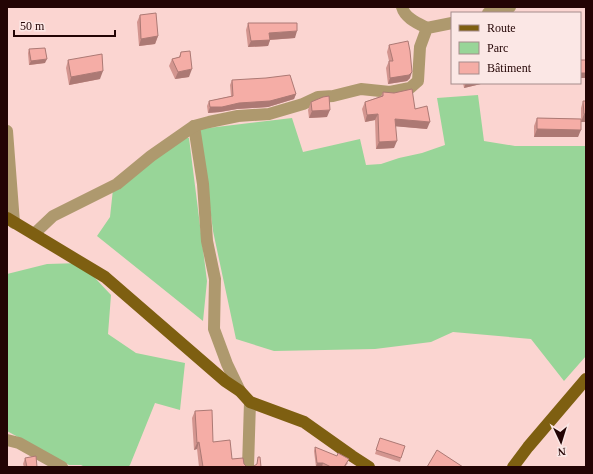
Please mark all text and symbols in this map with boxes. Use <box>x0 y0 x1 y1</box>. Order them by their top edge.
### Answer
scale bar <box>14 12 115 38</box>
legend <box>451 12 581 84</box>
text: 50 m <box>20 19 45 33</box>
text: Route <box>487 21 516 35</box>
text: Parc <box>487 41 508 55</box>
text: Bâtiment <box>487 61 532 75</box>
north arrow <box>541 422 581 462</box>
text: N <box>557 446 566 458</box>

